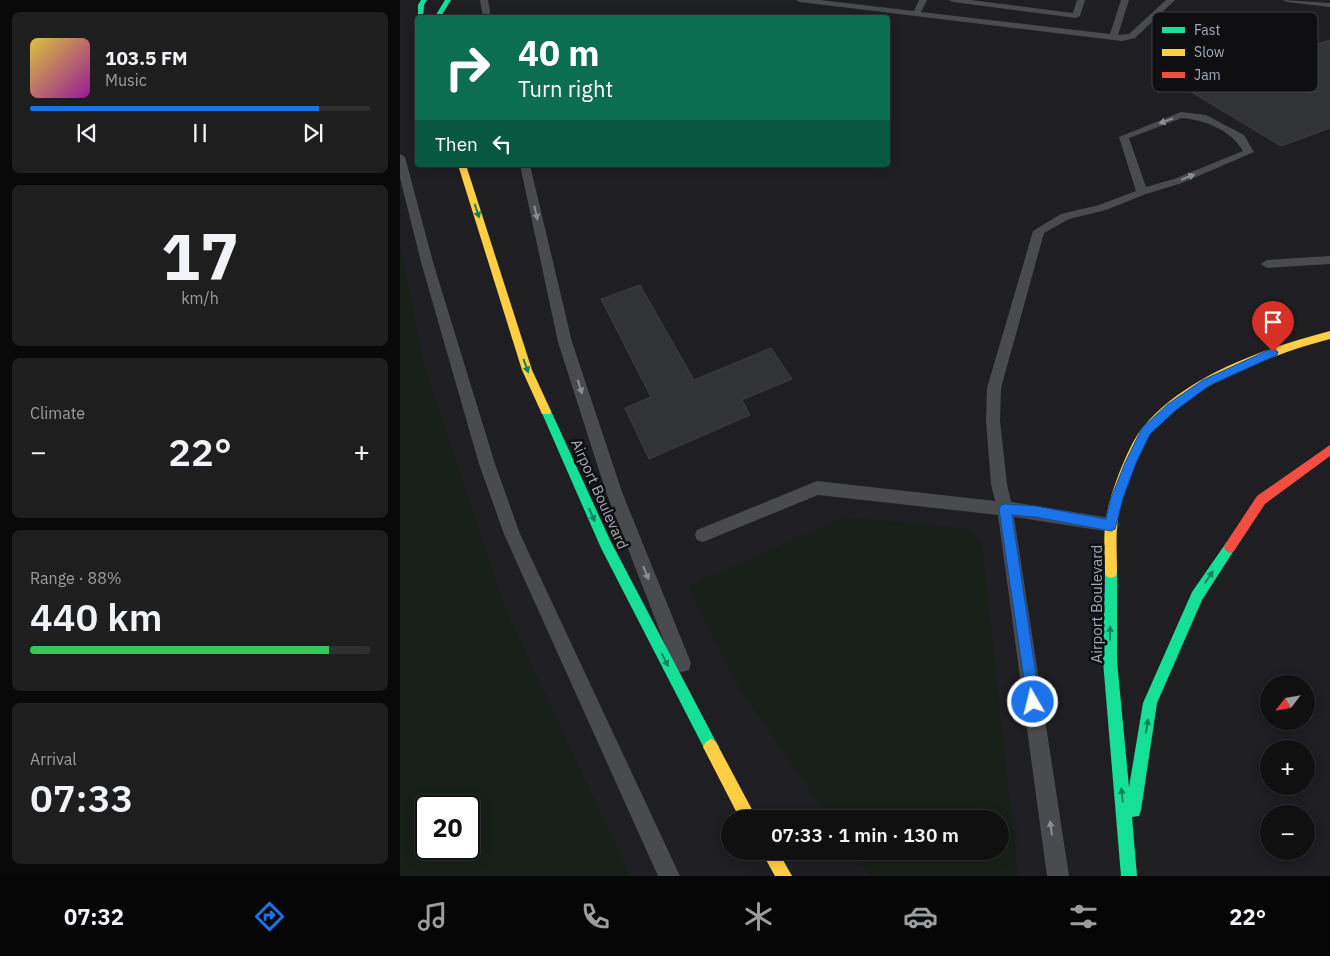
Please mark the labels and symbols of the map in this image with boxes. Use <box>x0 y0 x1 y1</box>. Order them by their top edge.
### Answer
legend <box>1152 12 1318 92</box>
text: Fast <box>1194 21 1220 39</box>
text: Slow <box>1194 43 1225 61</box>
text: Jam <box>1194 66 1221 84</box>
one-way arrow <box>1159 118 1174 125</box>
one-way arrow <box>1181 173 1196 181</box>
one-way arrow <box>473 204 481 219</box>
one-way arrow <box>532 205 540 220</box>
pin <box>1252 301 1294 352</box>
one-way arrow <box>523 359 531 374</box>
one-way arrow <box>576 380 584 395</box>
street label: Airport Boulevard <box>567 436 633 552</box>
one-way arrow <box>589 508 597 522</box>
street label: Airport Boulevard <box>1087 545 1106 663</box>
one-way arrow <box>642 566 650 581</box>
one-way arrow <box>1205 571 1214 584</box>
one-way arrow <box>1106 625 1114 641</box>
one-way arrow <box>661 653 669 667</box>
position arrow <box>1006 675 1058 727</box>
north arrow <box>1260 675 1315 730</box>
one-way arrow <box>1143 718 1151 734</box>
one-way arrow <box>1118 787 1126 803</box>
speed limit sign: 20 <box>415 795 480 860</box>
one-way arrow <box>1047 819 1055 835</box>

